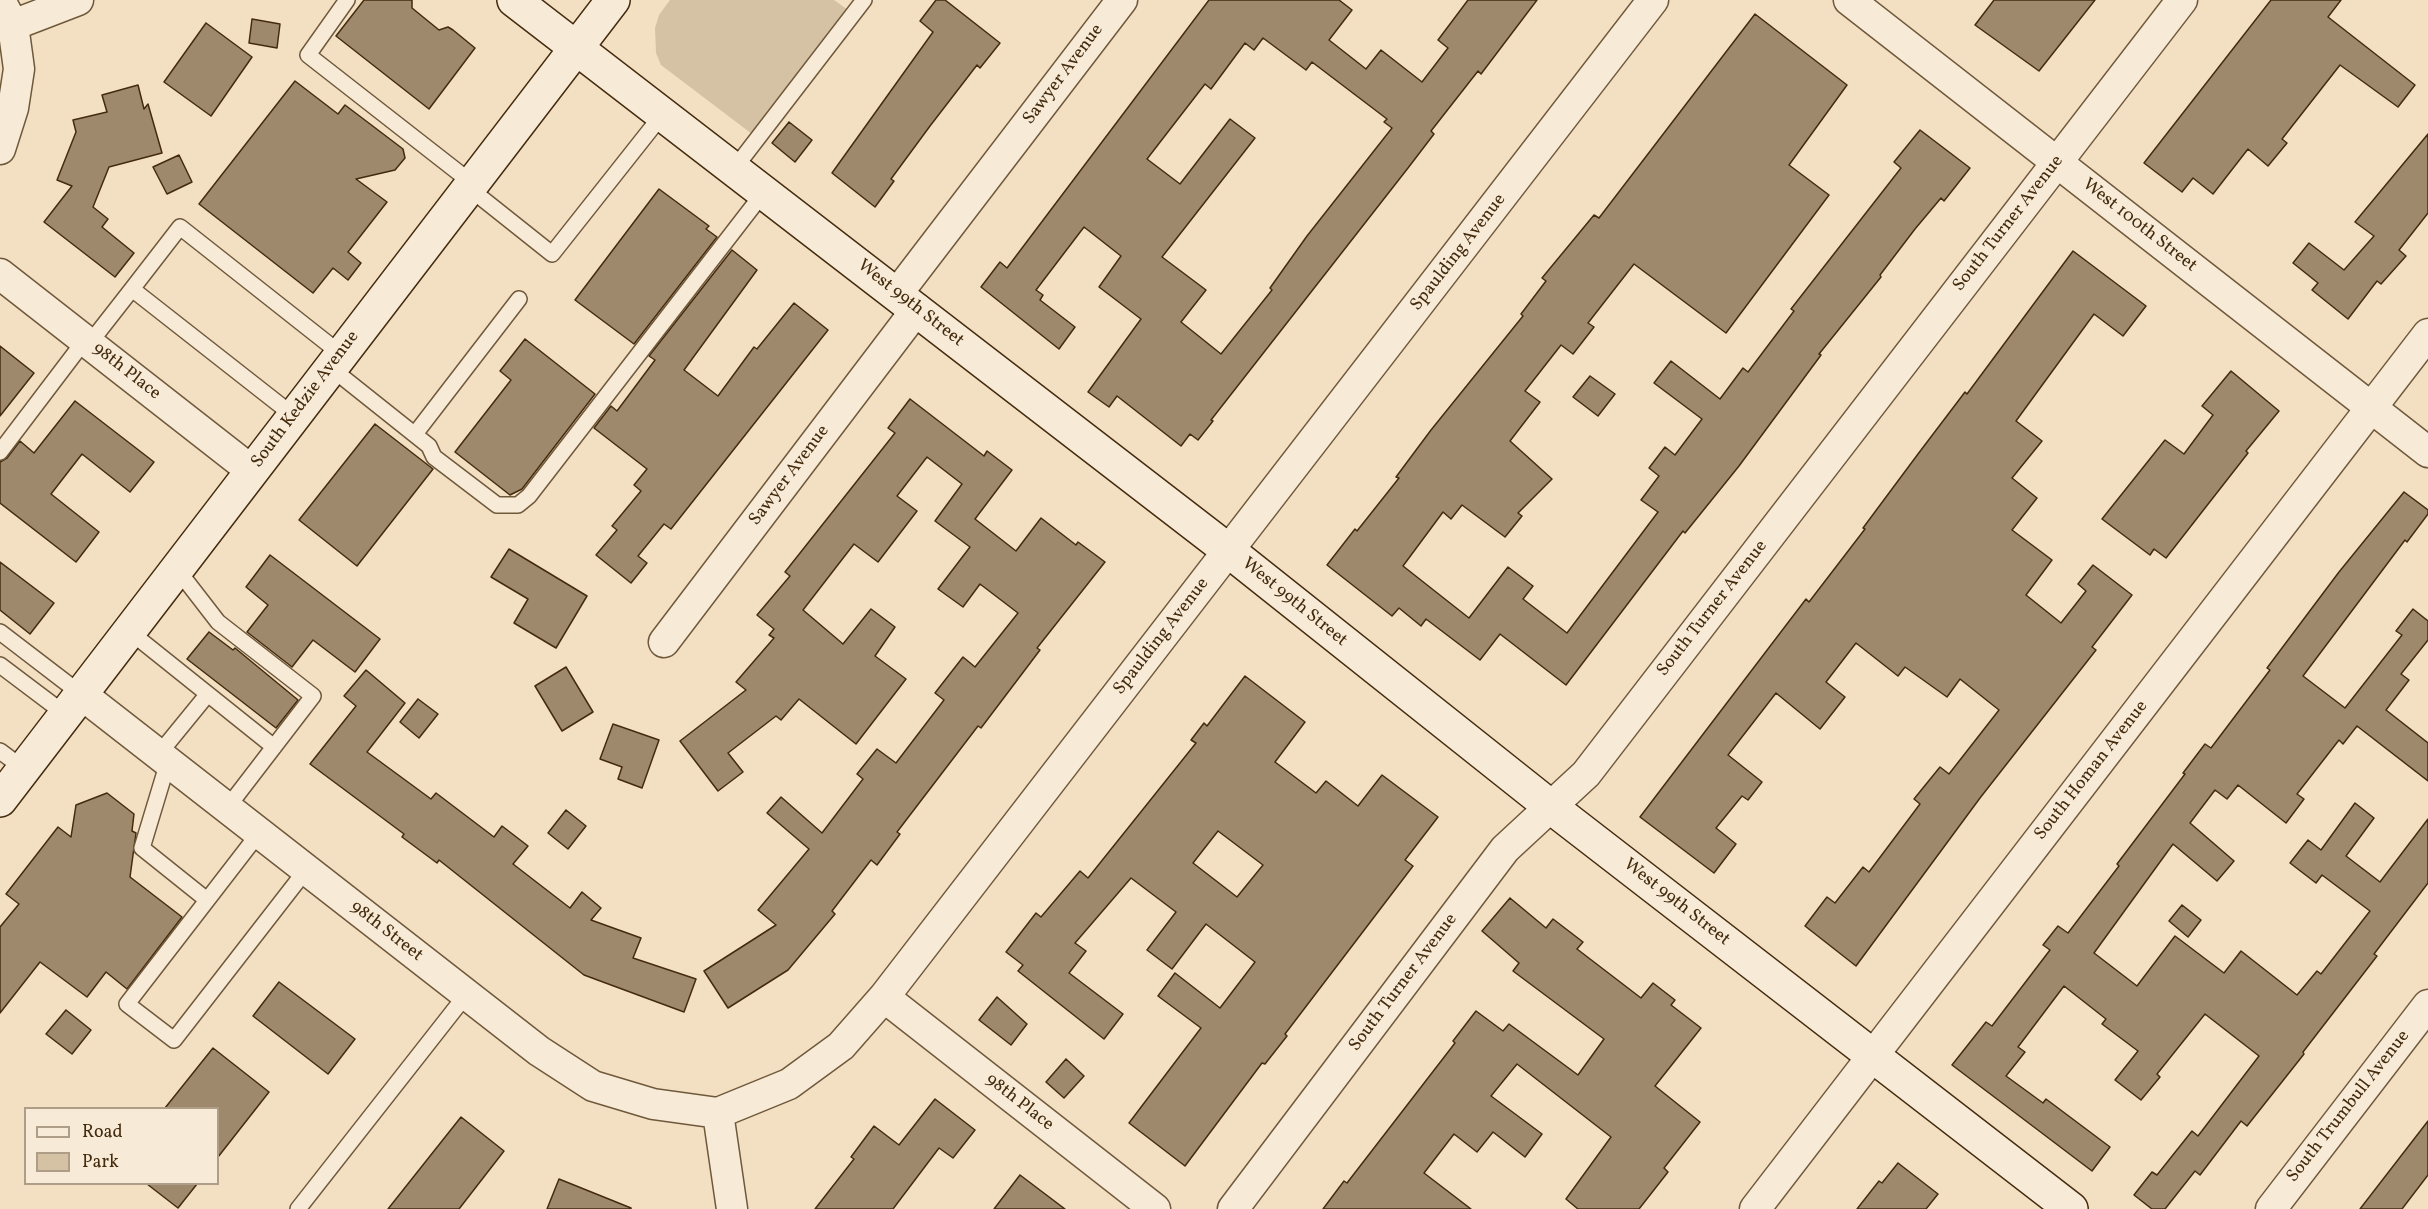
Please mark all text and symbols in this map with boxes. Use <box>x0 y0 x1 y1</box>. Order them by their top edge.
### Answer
street label: Sawyer Avenue <box>1019 20 1109 130</box>
street label: South Turner Avenue <box>1949 152 2069 296</box>
street label: West 100th Street <box>2077 175 2201 277</box>
street label: Spaulding Avenue <box>1407 190 1511 316</box>
street label: West 99th Street <box>852 256 968 352</box>
street label: South Kedzie Avenue <box>247 327 365 473</box>
street label: 98th Place <box>88 339 164 405</box>
street label: Sawyer Avenue <box>745 421 835 531</box>
street label: South Turner Avenue <box>1653 537 1773 681</box>
street label: West 99th Street <box>1237 554 1351 652</box>
street label: Spaulding Avenue <box>1110 574 1214 700</box>
street label: South Homan Avenue <box>2031 697 2153 845</box>
street label: West 99th Street <box>1618 855 1734 951</box>
street label: 98th Street <box>345 897 427 967</box>
street label: South Turner Avenue <box>1345 910 1463 1056</box>
street label: South Trumbull Avenue <box>2283 1027 2415 1187</box>
street label: 98th Place <box>981 1070 1057 1136</box>
legend <box>24 1107 219 1185</box>
text: Road <box>82 1120 123 1145</box>
text: Park <box>82 1150 119 1175</box>

